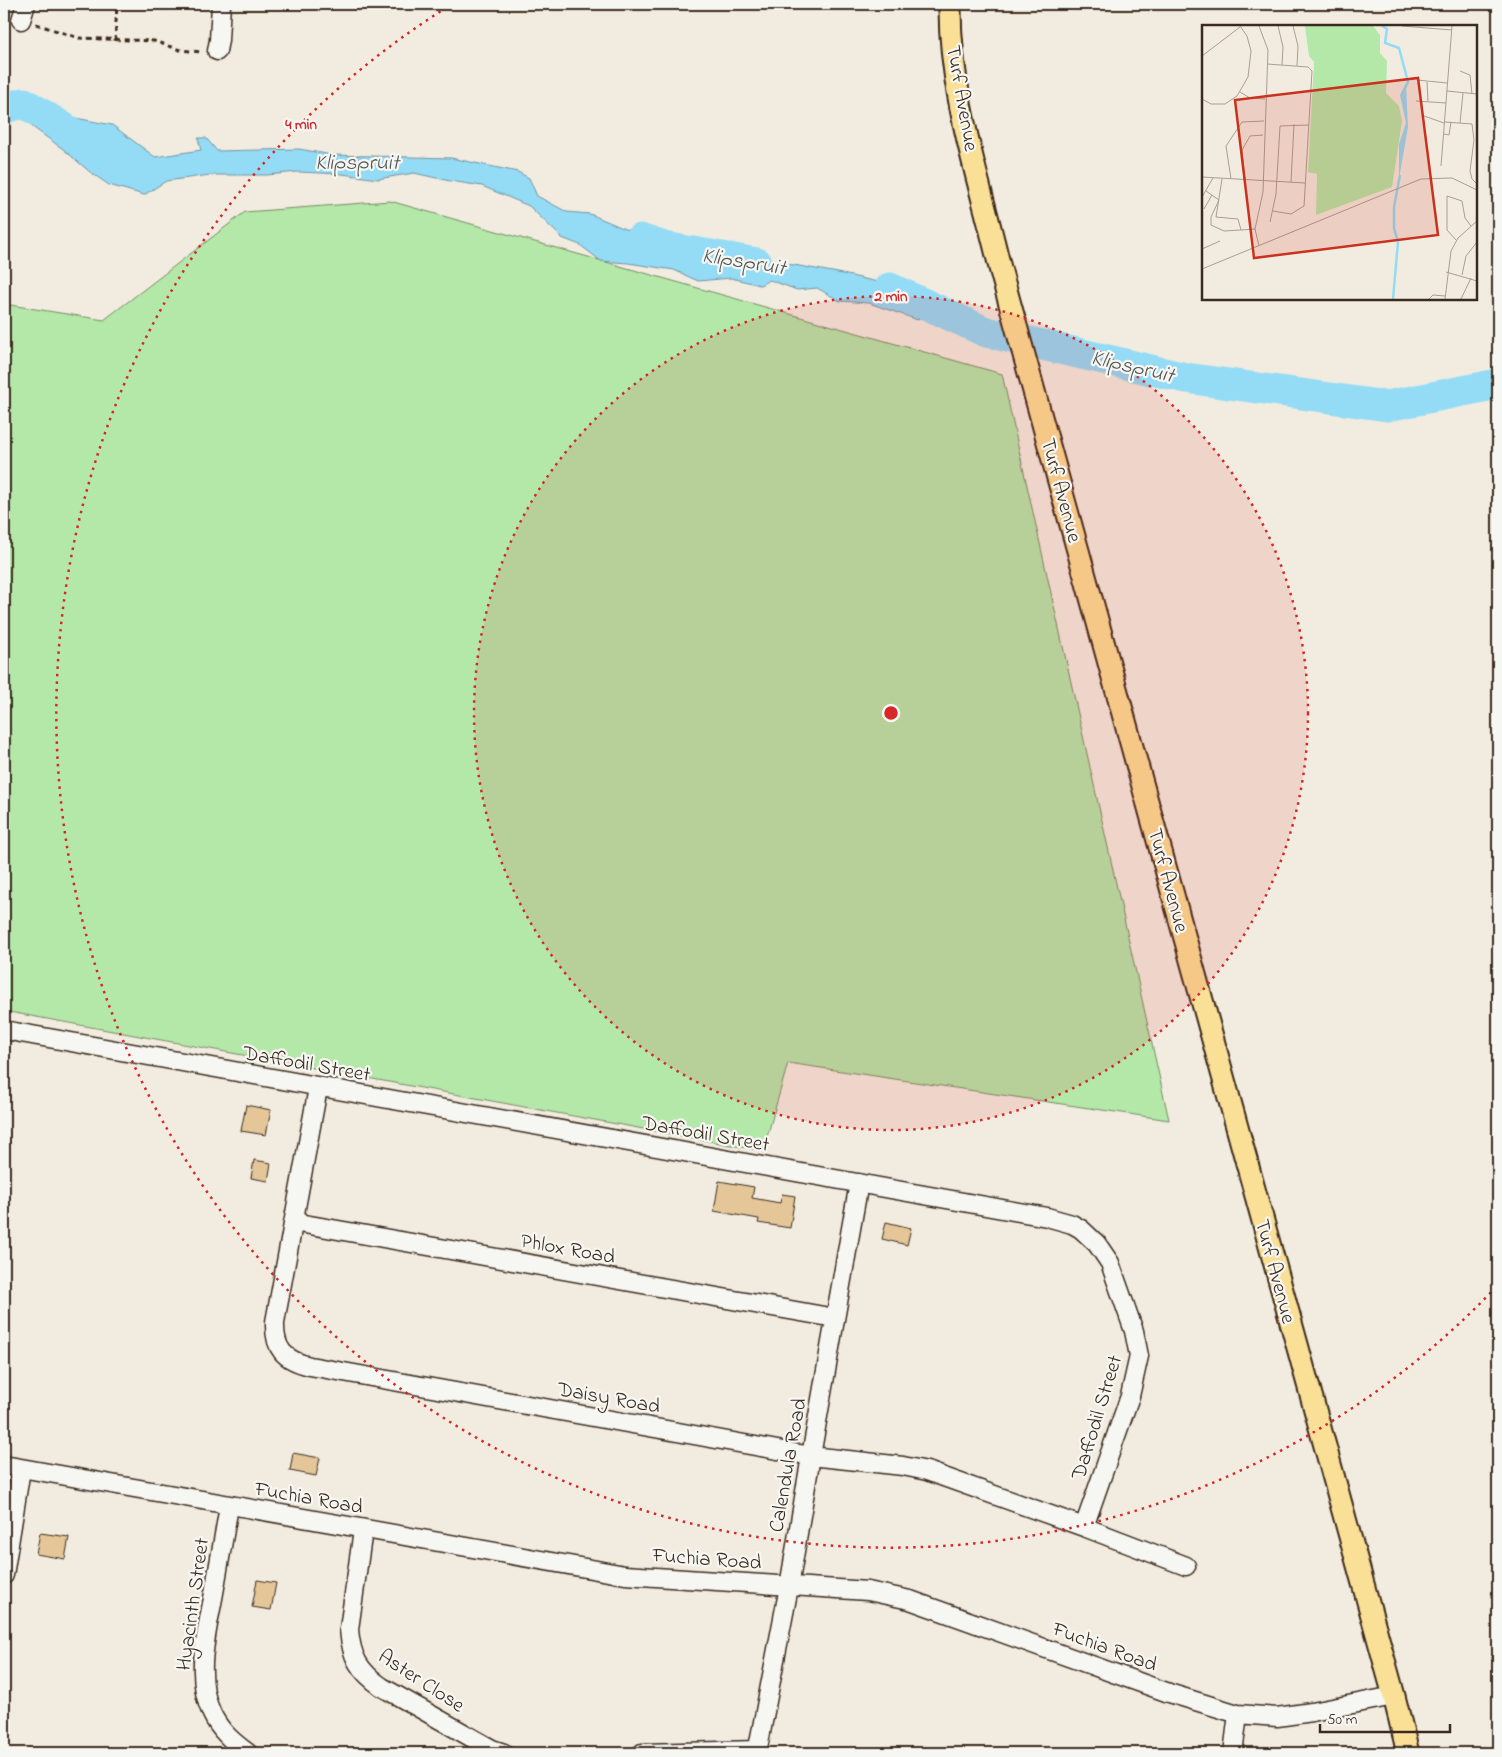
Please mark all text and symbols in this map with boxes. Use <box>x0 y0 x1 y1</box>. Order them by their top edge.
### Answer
inset map <box>1202 25 1477 300</box>
street label: Turf Avenue <box>937 43 985 154</box>
text: 4 min <box>284 114 317 136</box>
water label: Klipspruit <box>315 148 402 180</box>
water label: Klipspruit <box>699 241 790 286</box>
text: 2 min <box>874 286 908 308</box>
water label: Klipspruit <box>1088 343 1179 394</box>
street label: Turf Avenue <box>1032 435 1089 547</box>
centre of rings <box>882 704 900 722</box>
street label: Turf Avenue <box>1139 825 1196 937</box>
street label: Daffodil Street <box>240 1039 373 1091</box>
street label: Daffodil Street <box>639 1109 772 1161</box>
street label: Turf Avenue <box>1246 1216 1303 1328</box>
street label: Phlox Road <box>518 1227 618 1273</box>
street label: Daffodil Street <box>1064 1352 1131 1485</box>
street label: Daisy Road <box>554 1375 663 1425</box>
street label: Calendula Road <box>762 1396 816 1535</box>
street label: Fuchia Road <box>251 1475 365 1523</box>
street label: Hyacinth Street <box>170 1536 220 1673</box>
street label: Fuchia Road <box>650 1541 763 1579</box>
street label: Fuchia Road <box>1047 1615 1161 1681</box>
street label: Aster Close <box>372 1642 471 1721</box>
scale bar <box>1320 1702 1450 1734</box>
text: 50 m <box>1327 1709 1358 1731</box>

